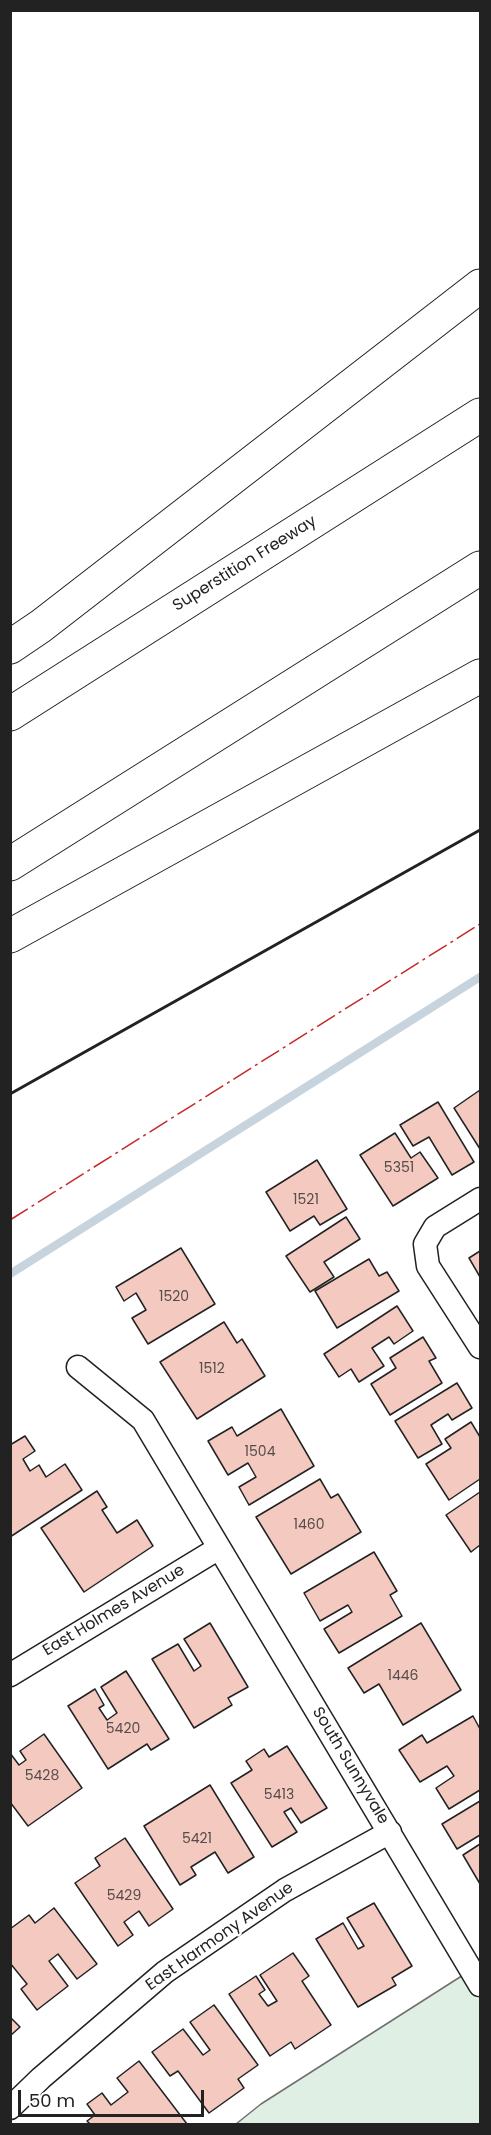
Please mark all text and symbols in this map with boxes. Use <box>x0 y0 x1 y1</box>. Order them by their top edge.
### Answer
street label: Superstition Freeway <box>170 512 320 616</box>
house number: 5351 <box>384 1160 414 1176</box>
house number: 1521 <box>293 1192 319 1208</box>
house number: 1520 <box>159 1289 189 1305</box>
house number: 1512 <box>199 1361 225 1377</box>
house number: 1504 <box>245 1444 275 1460</box>
house number: 1460 <box>294 1517 324 1533</box>
street label: East Holmes Avenue <box>40 1561 188 1661</box>
house number: 1446 <box>388 1668 418 1684</box>
street label: South Sunnyvale <box>308 1704 392 1828</box>
house number: 5420 <box>106 1721 140 1737</box>
house number: 5428 <box>25 1768 59 1784</box>
house number: 5413 <box>264 1787 294 1803</box>
house number: 5421 <box>182 1831 212 1847</box>
street label: East Harmony Avenue <box>143 1879 297 1995</box>
house number: 5429 <box>107 1888 141 1904</box>
scale bar <box>21 2078 207 2116</box>
text: 50 m <box>29 2088 75 2113</box>

